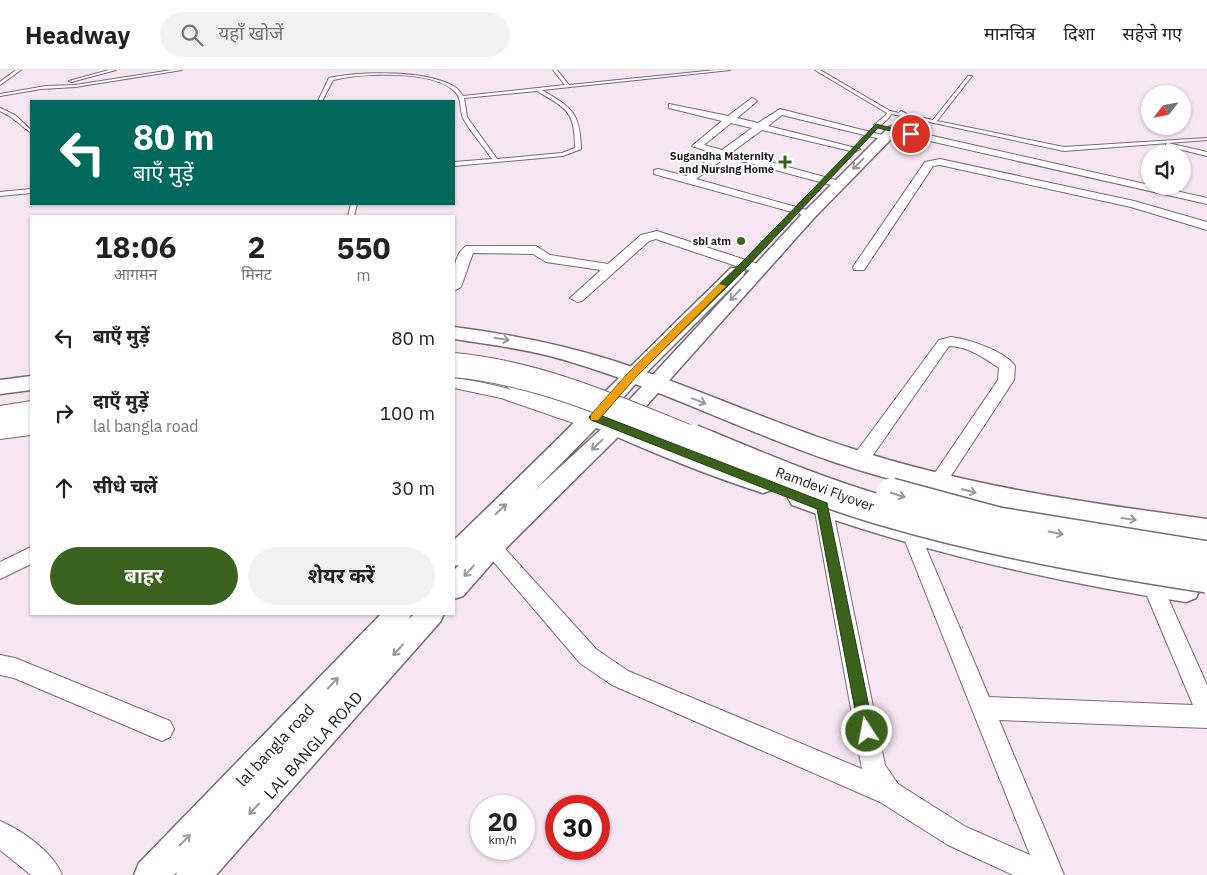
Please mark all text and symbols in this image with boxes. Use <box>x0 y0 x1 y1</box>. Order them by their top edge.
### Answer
search box <box>160 12 510 57</box>
text: Headway <box>25 19 130 51</box>
icon: search <box>178 21 206 49</box>
text: यहाँ खोजें <box>218 21 283 45</box>
text: मानचित्र <box>984 22 1035 45</box>
text: दिशा <box>1063 22 1095 45</box>
text: सहेजे गए <box>1123 22 1182 45</box>
north arrow <box>1141 85 1191 135</box>
map controls <box>1141 85 1191 195</box>
pin <box>890 113 932 155</box>
text: 80 m <box>133 114 215 160</box>
icon: left <box>50 120 115 185</box>
icon: arrive <box>897 120 925 148</box>
button: sound <box>1141 145 1191 195</box>
place label: Sugandha Maternity and Nursing Home <box>670 149 774 176</box>
marker: Sugandha Maternity and Nursing Home <box>778 155 792 169</box>
text: बाएँ मुड़ें <box>133 158 194 187</box>
one-way arrow <box>853 158 865 170</box>
text: 18:06 <box>95 227 177 266</box>
text: 2 <box>247 227 265 266</box>
text: 550 <box>336 228 390 267</box>
place label: sbi atm <box>693 234 731 248</box>
marker: sbi atm <box>735 235 747 247</box>
text: आगमन <box>114 264 157 284</box>
text: मिनट <box>241 264 272 284</box>
text: m <box>356 265 370 285</box>
one-way arrow <box>729 289 741 302</box>
icon: left <box>50 324 78 352</box>
text: बाएँ मुड़ें <box>93 324 150 348</box>
text: 80 m <box>391 326 435 350</box>
one-way arrow <box>494 334 510 344</box>
text: दाएँ मुड़ें <box>93 389 149 413</box>
one-way arrow <box>691 397 706 406</box>
icon: right <box>50 399 78 427</box>
text: 100 m <box>380 401 435 425</box>
text: lal bangla road <box>93 416 199 436</box>
one-way arrow <box>591 439 604 451</box>
street label: Ramdevi Flyover <box>773 463 877 515</box>
icon: ahead <box>50 474 78 502</box>
text: सीधे चलें <box>93 474 157 498</box>
text: 30 m <box>391 476 435 500</box>
one-way arrow <box>961 487 977 496</box>
one-way arrow <box>890 491 906 501</box>
one-way arrow <box>495 503 507 515</box>
one-way arrow <box>1121 514 1137 524</box>
one-way arrow <box>1047 528 1063 538</box>
button: बाहर <box>50 547 238 605</box>
button: शेयर करें <box>248 547 435 605</box>
one-way arrow <box>463 565 475 578</box>
one-way arrow <box>393 644 404 657</box>
one-way arrow <box>327 677 339 690</box>
street label: LAL BANGLA ROAD <box>259 687 367 803</box>
street label: lal bangla road <box>232 700 318 790</box>
position arrow <box>840 704 892 756</box>
speed limit sign: 30 <box>545 795 610 860</box>
one-way arrow <box>248 803 260 816</box>
text: 20 <box>487 805 518 838</box>
text: km/h <box>488 832 517 847</box>
one-way arrow <box>179 833 191 846</box>

